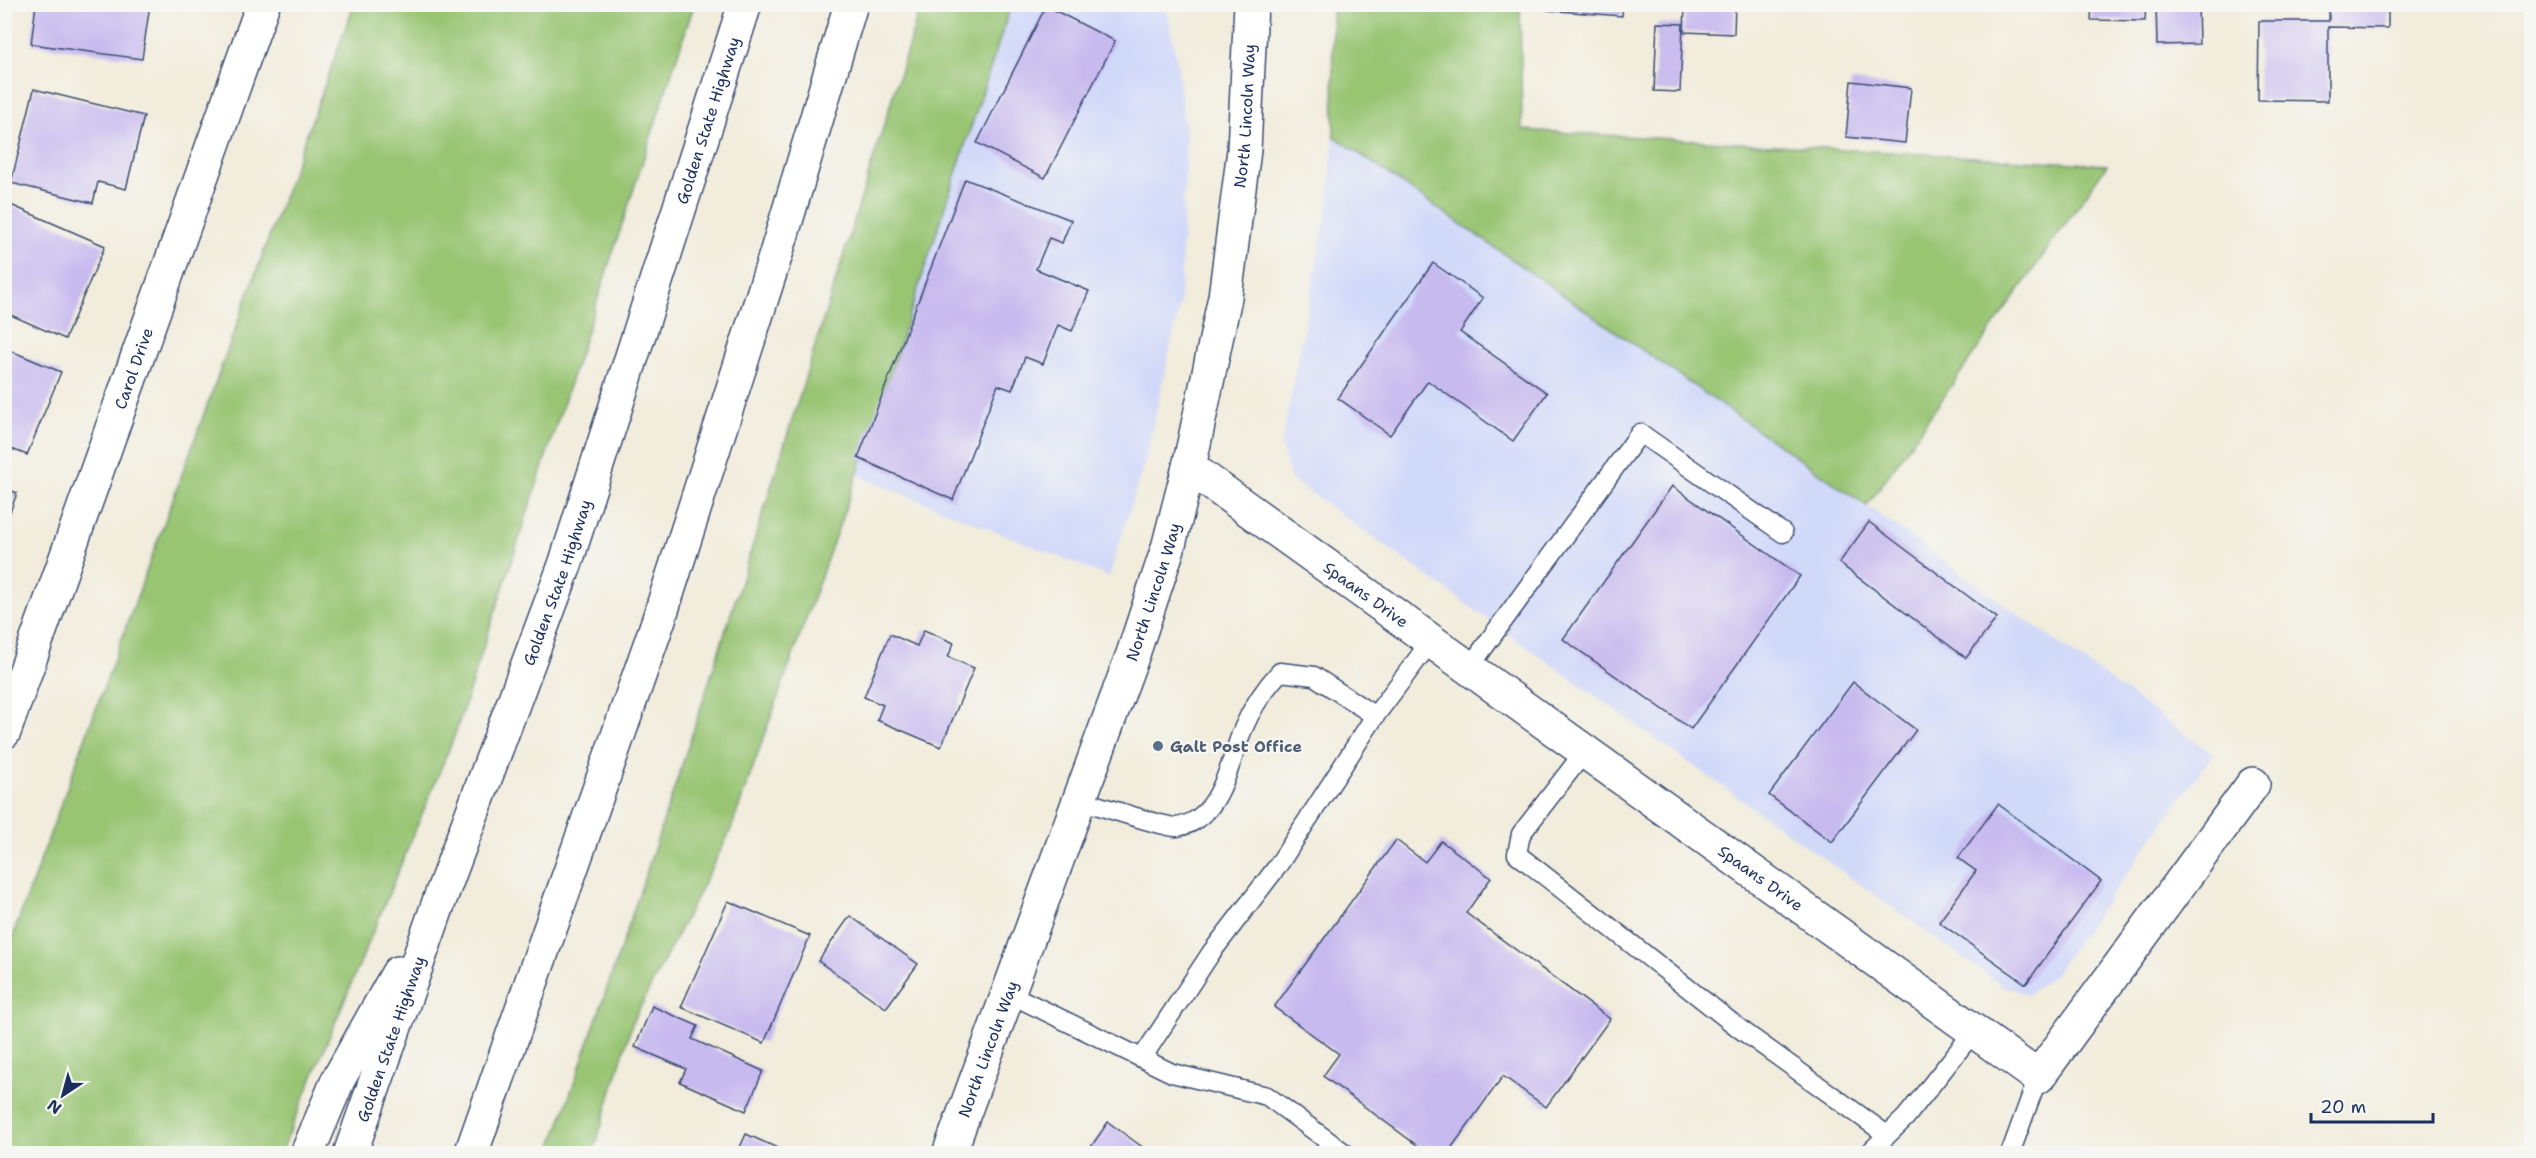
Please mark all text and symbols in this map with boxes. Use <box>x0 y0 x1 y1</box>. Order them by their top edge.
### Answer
street label: Golden State Highway <box>671 34 744 207</box>
street label: North Lincoln Way <box>1229 44 1260 189</box>
street label: Carol Drive <box>109 325 158 412</box>
street label: Golden State Highway <box>518 497 596 668</box>
street label: North Lincoln Way <box>1121 520 1185 664</box>
street label: Spaans Drive <box>1319 557 1413 632</box>
place label: Galt Post Office <box>1170 736 1302 757</box>
marker: Galt Post Office <box>1151 739 1165 753</box>
street label: Spaans Drive <box>1714 840 1807 915</box>
street label: Golden State Highway <box>352 953 430 1125</box>
street label: North Lincoln Way <box>953 978 1022 1120</box>
north arrow <box>33 1065 93 1125</box>
scale bar <box>2311 1086 2432 1124</box>
text: N <box>43 1095 66 1119</box>
text: 20 m <box>2320 1095 2366 1119</box>

